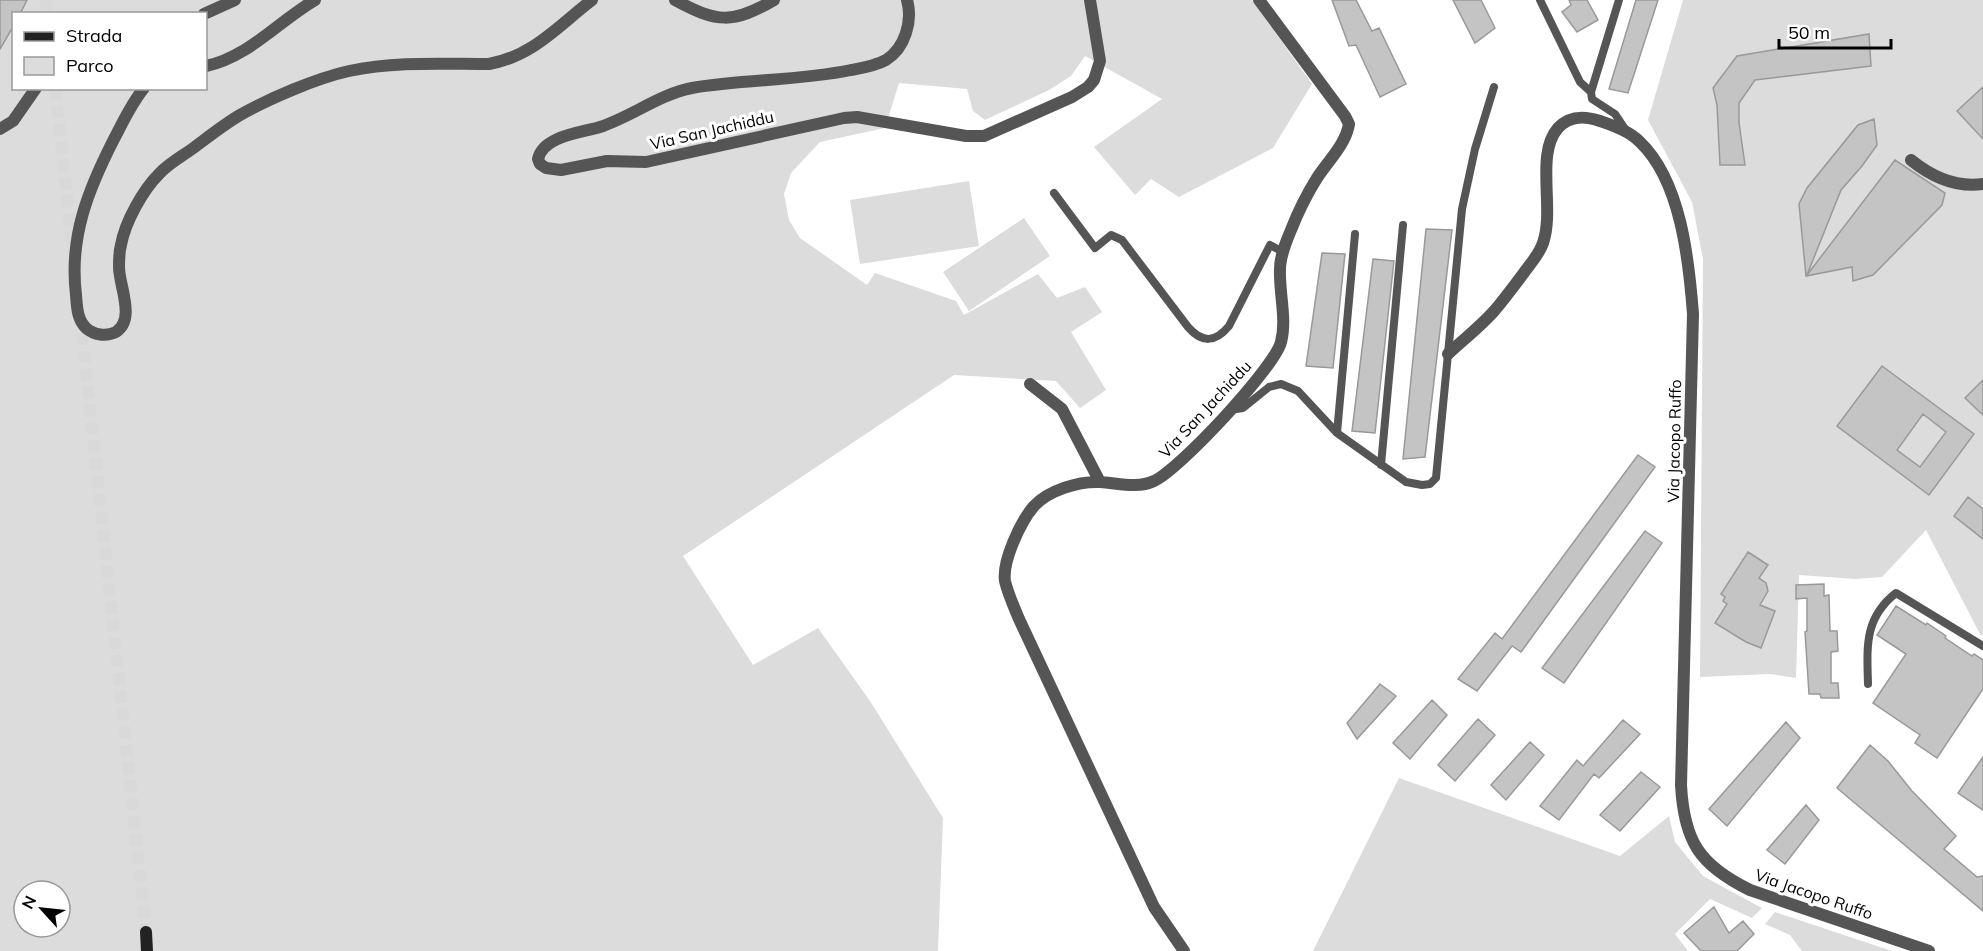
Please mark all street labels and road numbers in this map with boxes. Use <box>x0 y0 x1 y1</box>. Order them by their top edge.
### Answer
street label: Via San Jachiddu <box>648 106 776 154</box>
street label: Via San Jachiddu <box>1155 356 1255 462</box>
street label: Via Jacopo Ruffo <box>1663 379 1685 503</box>
street label: Via Jacopo Ruffo <box>1752 864 1876 924</box>

